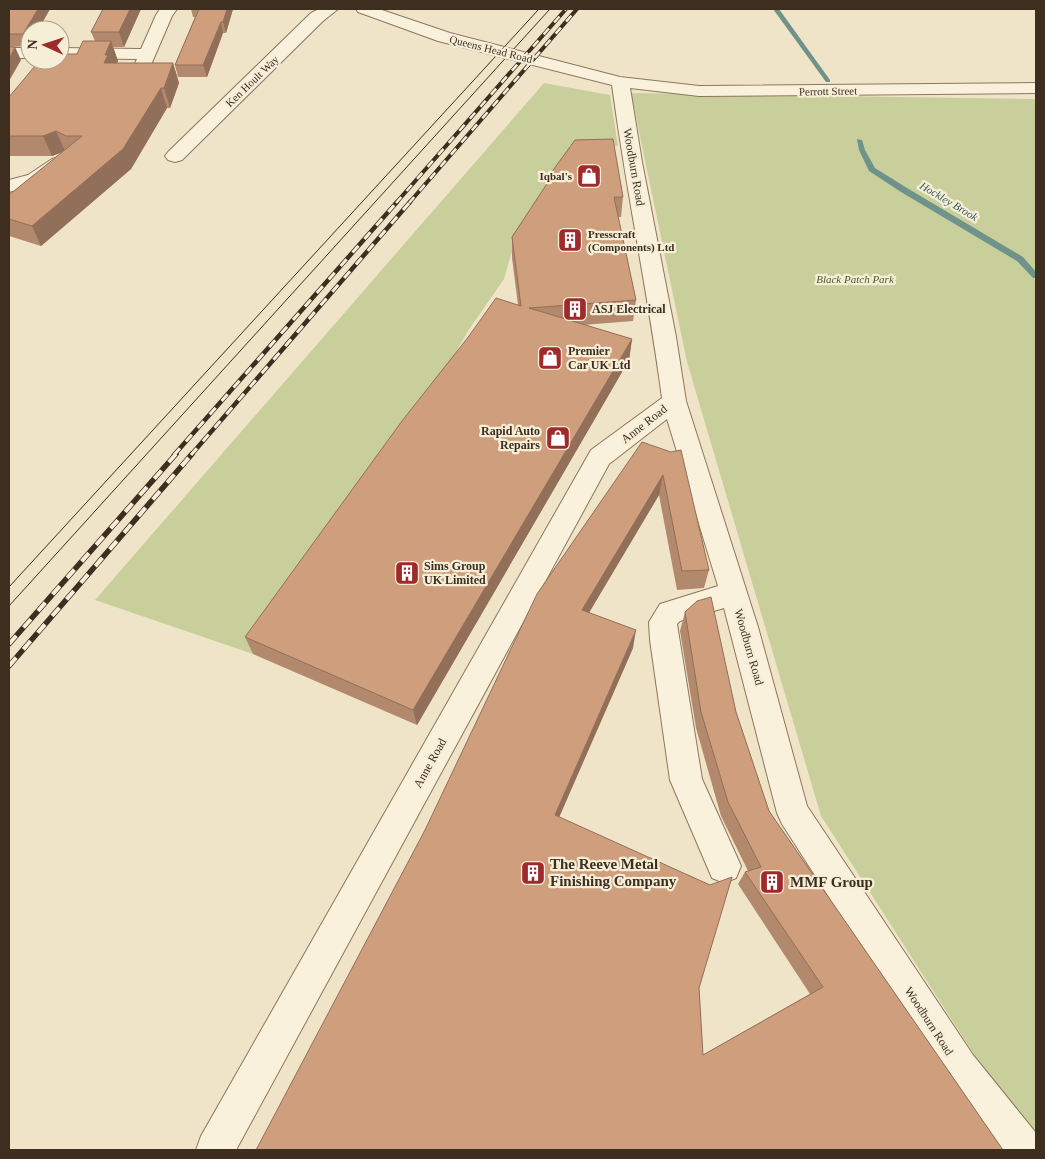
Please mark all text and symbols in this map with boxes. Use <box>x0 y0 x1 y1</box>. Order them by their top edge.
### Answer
north arrow <box>20 20 70 70</box>
street label: Queens Head Road <box>448 33 534 65</box>
text: N <box>25 39 40 50</box>
street label: Ken Hoult Way <box>223 53 281 109</box>
street label: Perrott Street <box>799 84 857 98</box>
street label: Woodburn Road <box>620 127 648 207</box>
shop icon: Iqbal's <box>576 163 602 189</box>
place label: Iqbal's <box>540 170 573 182</box>
water label: Hockley Brook <box>917 179 981 224</box>
building icon: Presscraft (Components) Ltd <box>557 227 583 253</box>
place label: Presscraft (Components) Ltd <box>588 228 674 254</box>
park label: Black Patch Park <box>816 273 895 285</box>
building icon: ASJ Electrical <box>562 296 588 322</box>
place label: ASJ Electrical <box>592 302 666 316</box>
place label: Premier Car UK Ltd <box>568 344 631 372</box>
shop icon: Premier Car UK Ltd <box>537 345 563 371</box>
street label: Anne Road <box>618 402 670 446</box>
place label: Rapid Auto Repairs <box>481 424 540 452</box>
shop icon: Rapid Auto Repairs <box>545 425 571 451</box>
place label: Sims Group UK Limited <box>424 559 486 587</box>
building icon: Sims Group UK Limited <box>394 560 420 586</box>
street label: Woodburn Road <box>731 607 767 687</box>
street label: Anne Road <box>411 736 449 790</box>
place label: The Reeve Metal Finishing Company <box>550 856 677 889</box>
building icon: The Reeve Metal Finishing Company <box>520 860 546 886</box>
building icon: MMF Group <box>759 869 785 895</box>
place label: MMF Group <box>790 874 873 890</box>
street label: Woodburn Road <box>902 984 956 1058</box>

